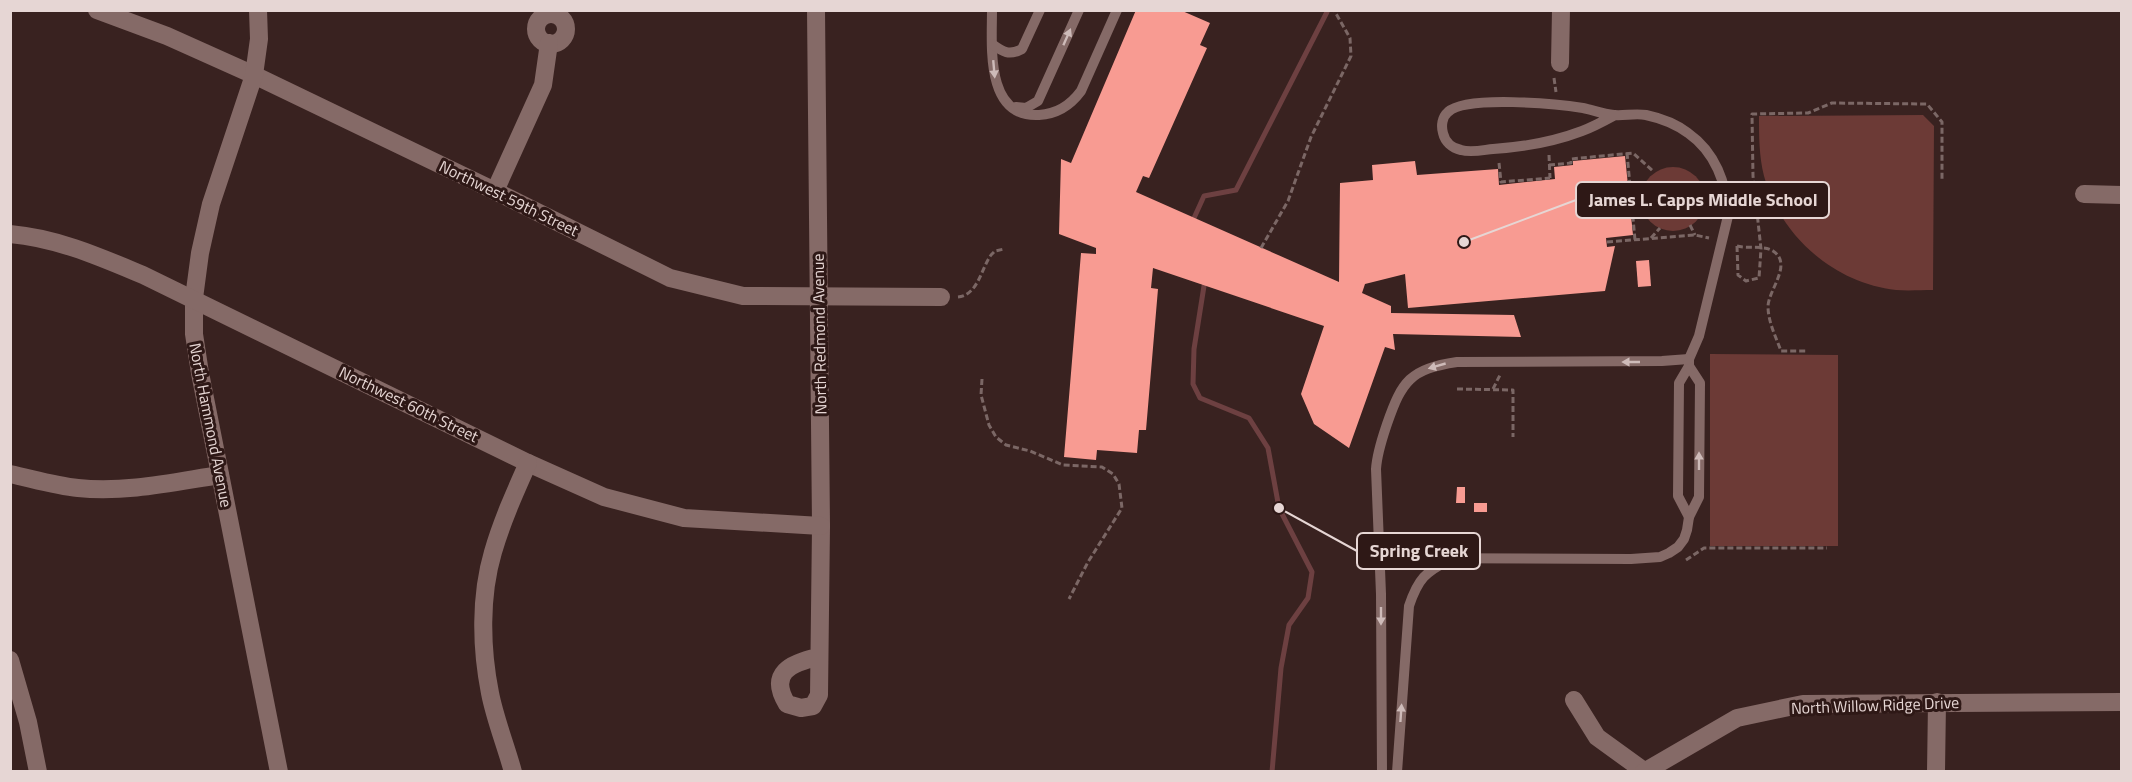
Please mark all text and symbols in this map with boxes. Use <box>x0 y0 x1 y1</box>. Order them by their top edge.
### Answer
one-way arrow <box>1062 28 1072 46</box>
one-way arrow <box>989 59 999 78</box>
street label: Northwest 59th Street <box>435 154 583 242</box>
callout: James L. Capps Middle School <box>1576 182 1829 218</box>
text: James L. Capps Middle School <box>1588 186 1818 213</box>
street label: North Redmond Avenue <box>806 253 832 415</box>
street label: North Hammond Avenue <box>183 341 239 509</box>
one-way arrow <box>1622 357 1641 367</box>
street label: Northwest 60th Street <box>335 360 483 448</box>
one-way arrow <box>1428 362 1446 372</box>
one-way arrow <box>1694 452 1704 471</box>
callout: Spring Creek <box>1357 533 1480 569</box>
text: Spring Creek <box>1370 537 1469 564</box>
one-way arrow <box>1376 607 1386 626</box>
street label: North Willow Ridge Drive <box>1791 690 1959 720</box>
one-way arrow <box>1396 704 1406 723</box>

